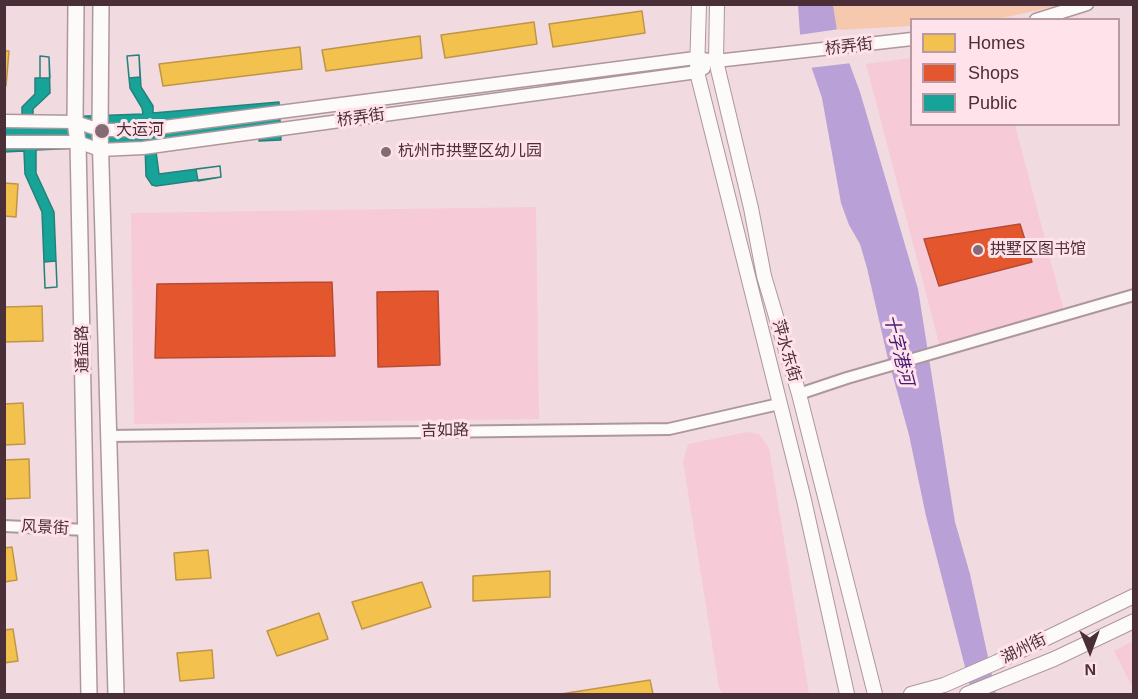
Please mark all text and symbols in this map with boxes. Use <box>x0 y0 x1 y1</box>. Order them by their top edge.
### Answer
legend <box>910 18 1120 126</box>
text: Homes <box>968 33 1025 53</box>
street label: 桥弄街 <box>824 35 874 59</box>
text: Shops <box>968 63 1019 83</box>
text: Public <box>968 93 1017 113</box>
street label: 桥弄街 <box>336 105 386 131</box>
place label: 大运河 <box>116 121 164 141</box>
marker: 大运河 <box>93 122 111 140</box>
place label: 杭州市拱墅区幼儿园 <box>398 142 542 162</box>
marker: 杭州市拱墅区幼儿园 <box>379 145 393 159</box>
place label: 拱墅区图书馆 <box>990 240 1086 260</box>
marker: 拱墅区图书馆 <box>971 243 985 257</box>
water label: 十字港河 <box>879 312 917 388</box>
street label: 萍水东街 <box>768 318 804 384</box>
street label: 通益路 <box>73 325 93 373</box>
street label: 吉如路 <box>421 421 469 441</box>
street label: 风景街 <box>21 517 69 539</box>
north arrow <box>1060 621 1120 681</box>
street label: 湖州街 <box>998 630 1050 668</box>
text: N <box>1084 661 1096 678</box>

